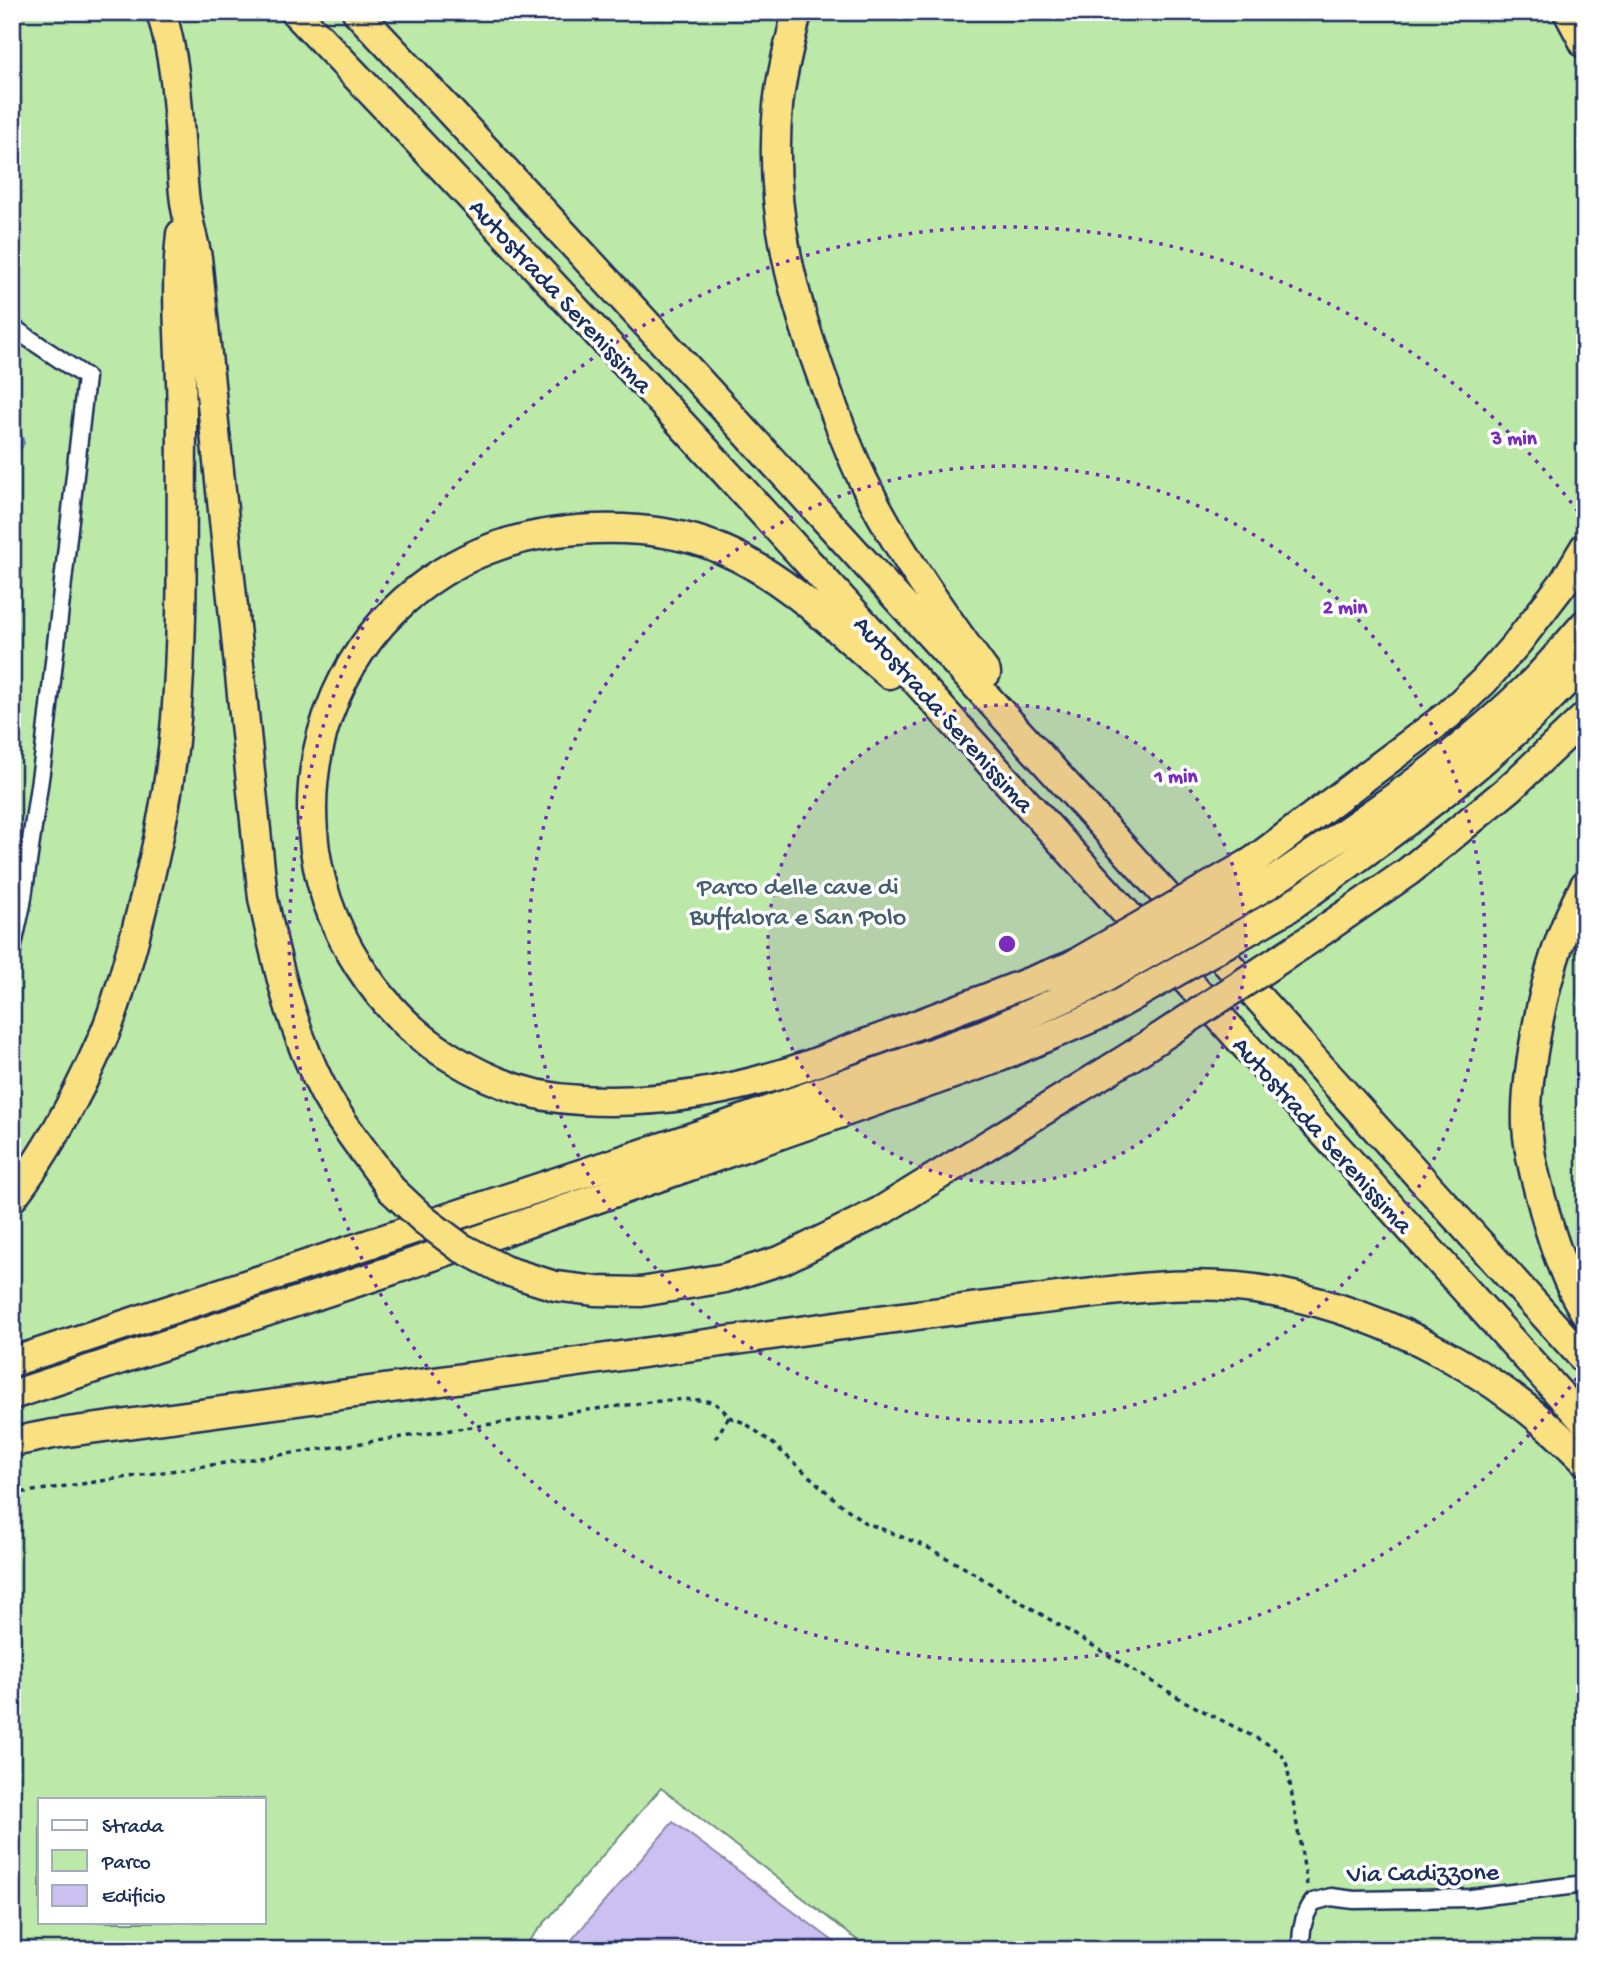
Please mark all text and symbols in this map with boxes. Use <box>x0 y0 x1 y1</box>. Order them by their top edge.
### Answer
street label: Autostrada Serenissima <box>460 194 658 403</box>
text: 3 min <box>1490 428 1538 453</box>
text: 2 min <box>1323 597 1368 622</box>
street label: Autostrada Serenissima <box>845 611 1040 822</box>
text: 1 min <box>1154 766 1198 791</box>
park label: Parco delle cave di Buffalora e San Polo <box>689 874 906 935</box>
centre of rings <box>995 932 1019 956</box>
street label: Autostrada Serenissima <box>1224 1032 1419 1243</box>
legend <box>38 1798 266 1924</box>
text: Strada <box>102 1816 165 1841</box>
text: Parco <box>101 1852 151 1877</box>
street label: Via Cadizzone <box>1346 1859 1500 1892</box>
text: Edificio <box>102 1886 166 1911</box>

